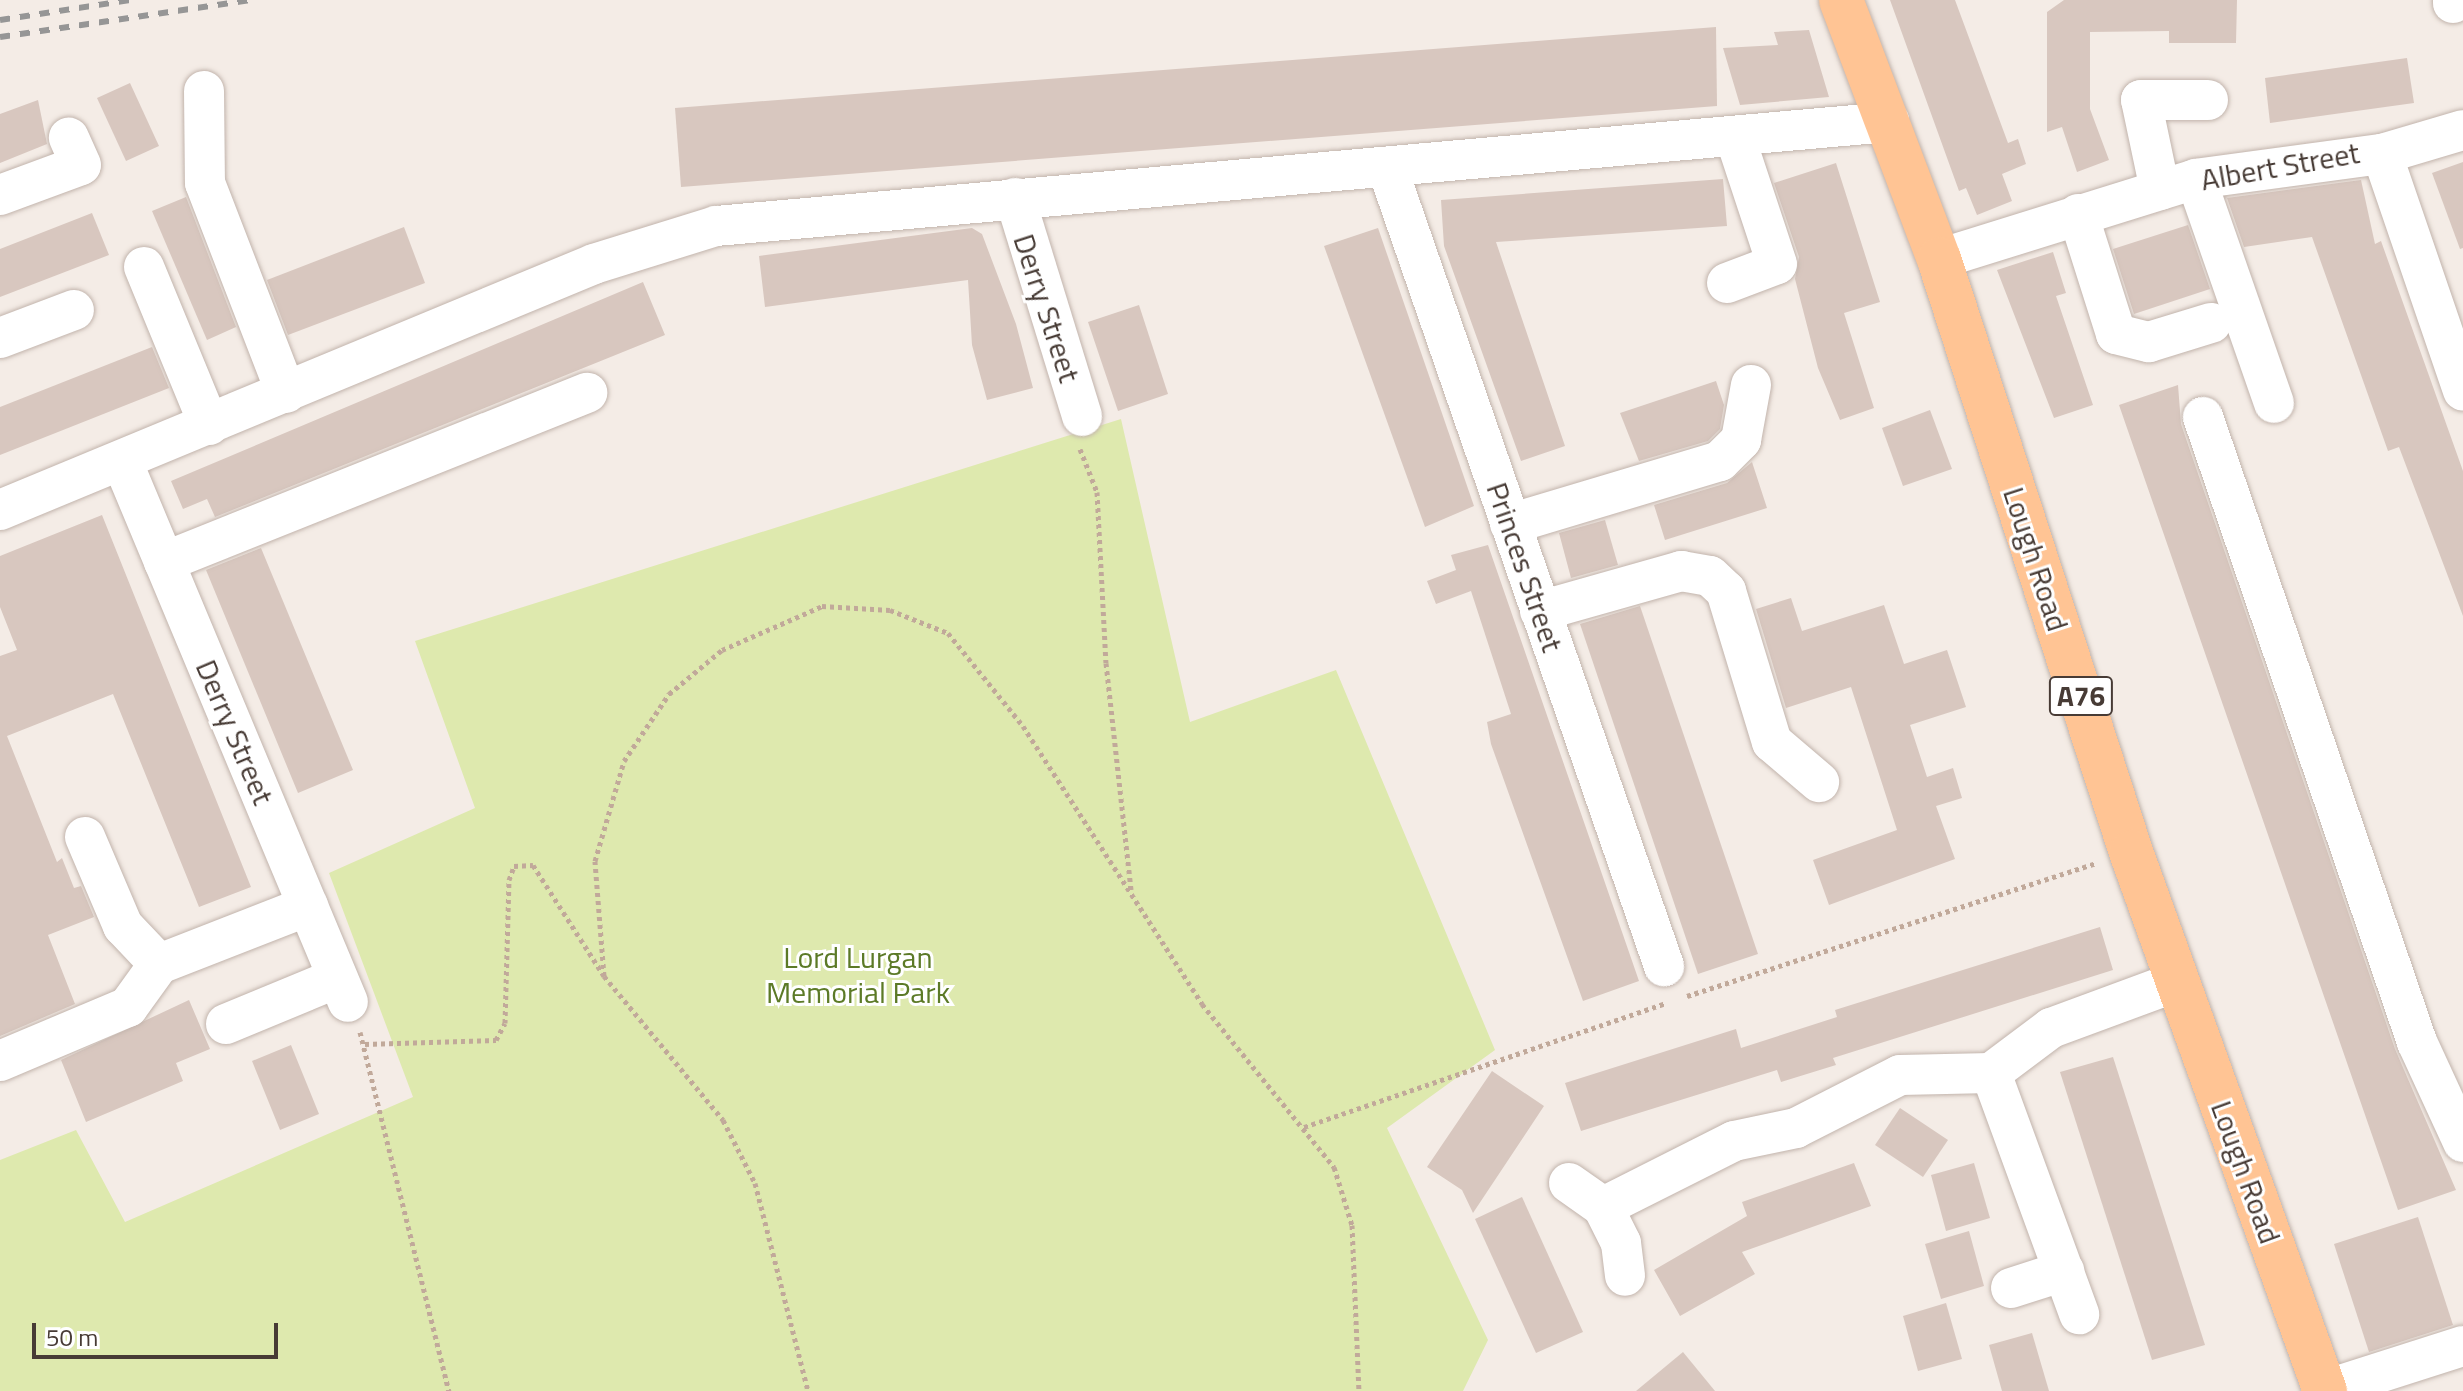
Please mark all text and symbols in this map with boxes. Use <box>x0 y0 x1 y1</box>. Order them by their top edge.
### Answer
street label: Albert Street <box>2198 134 2362 198</box>
street label: Derry Street <box>1006 229 1088 387</box>
street label: Princes Street <box>1479 478 1571 656</box>
street label: Lough Road <box>1996 483 2076 635</box>
street label: Derry Street <box>188 654 282 810</box>
road number: A76 <box>2047 672 2115 720</box>
park label: Lord Lurgan Memorial Park <box>766 939 950 1010</box>
street label: Lough Road <box>2204 1096 2288 1248</box>
scale bar <box>36 1307 282 1357</box>
text: 50 m <box>46 1319 98 1355</box>

